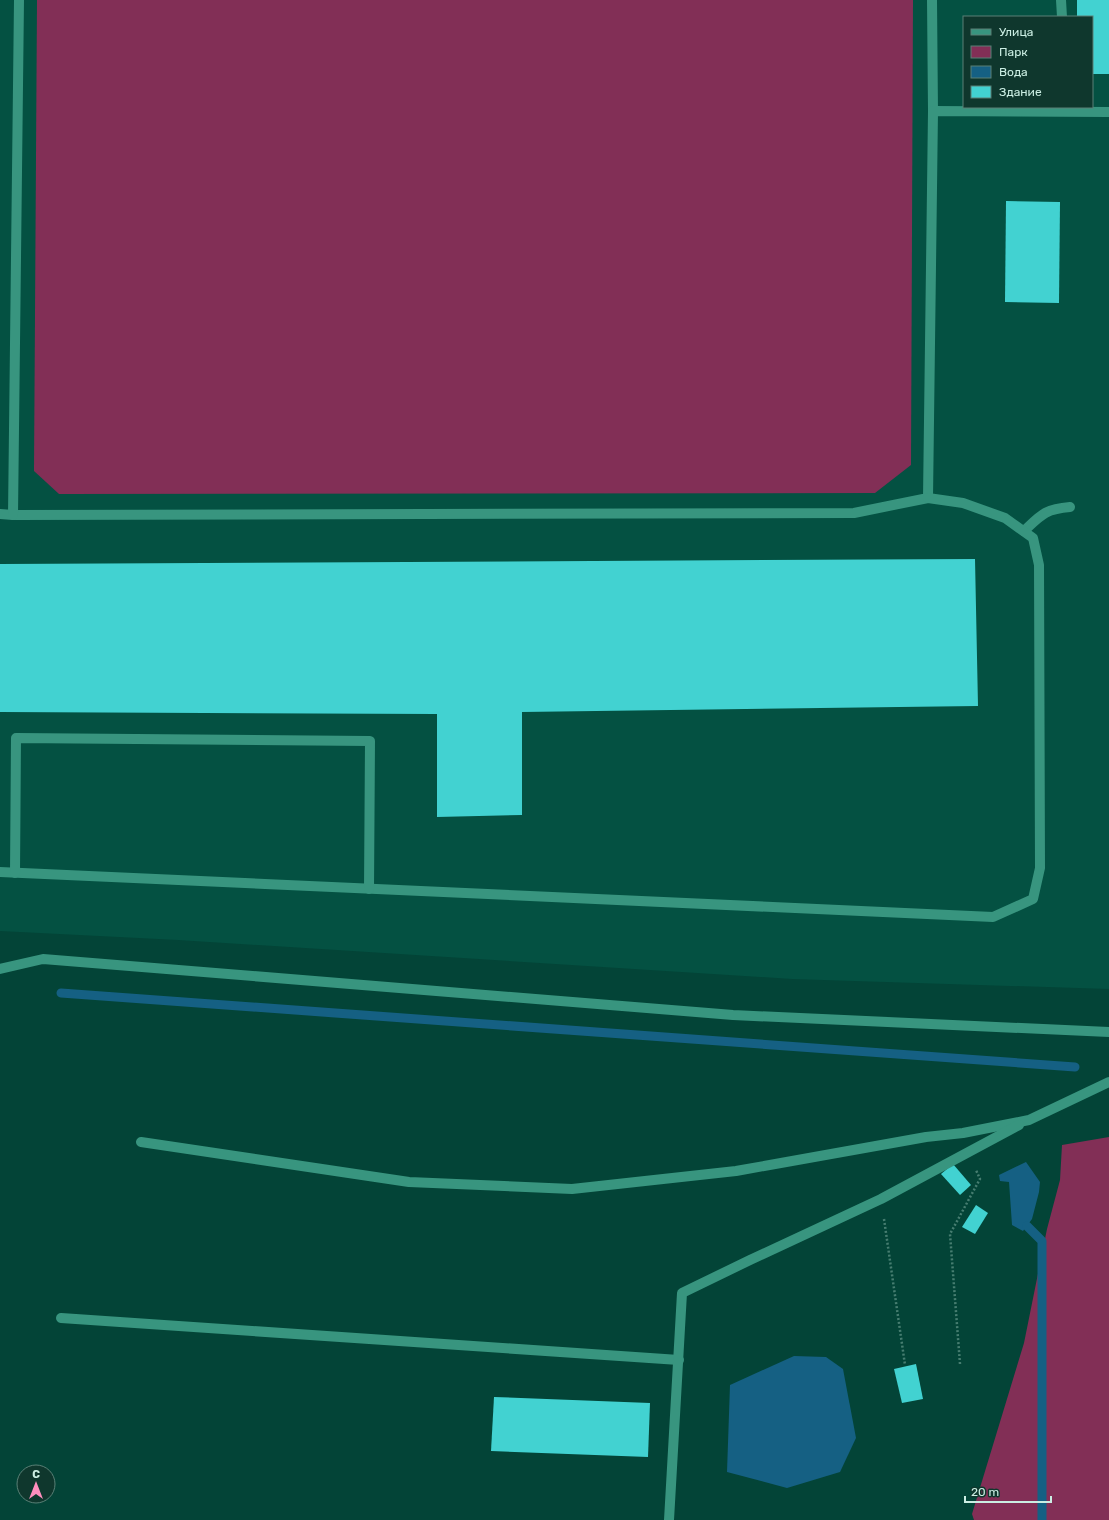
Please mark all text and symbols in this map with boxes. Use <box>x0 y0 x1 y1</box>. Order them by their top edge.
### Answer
legend <box>963 16 1093 108</box>
text: Улица <box>999 25 1033 39</box>
text: Парк <box>999 45 1028 59</box>
text: Вода <box>999 65 1028 79</box>
text: Здание <box>999 85 1042 99</box>
north arrow <box>16 1464 56 1504</box>
text: С <box>32 1468 40 1481</box>
scale bar <box>965 1478 1051 1504</box>
text: 20 m <box>971 1485 999 1499</box>

